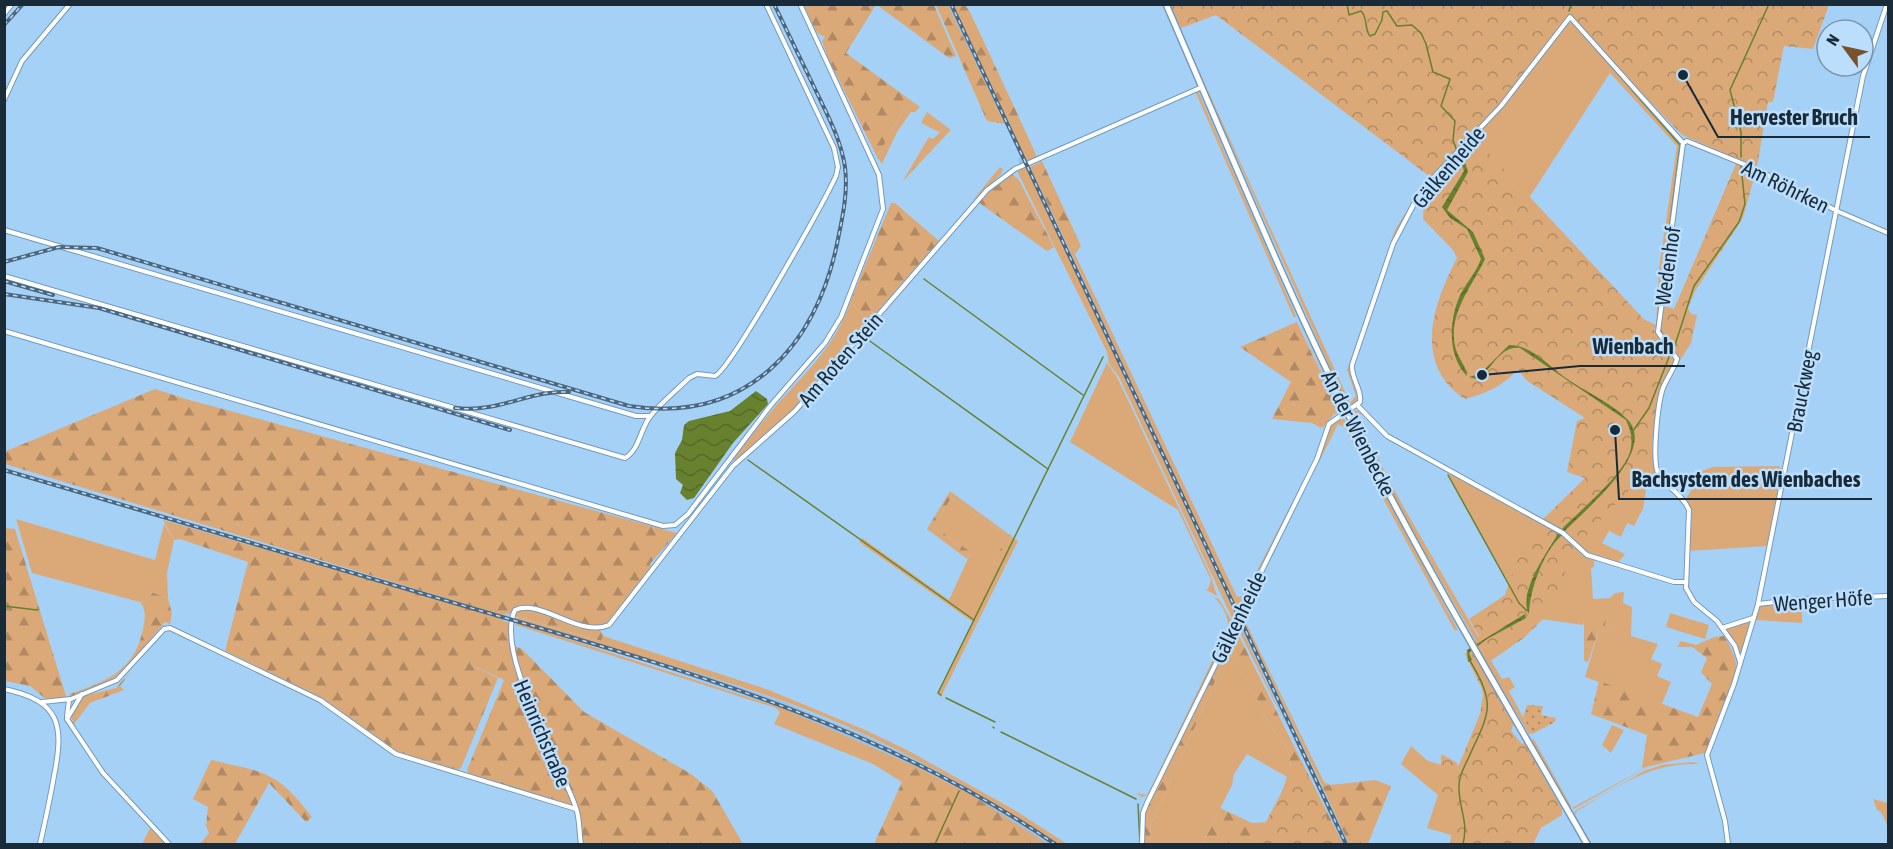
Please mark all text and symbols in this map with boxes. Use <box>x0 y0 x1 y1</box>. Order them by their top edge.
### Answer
north arrow <box>1815 18 1875 78</box>
text: N <box>1822 31 1843 49</box>
callout: Hervester Bruch <box>1718 97 1870 137</box>
text: Hervester Bruch <box>1730 104 1858 130</box>
street label: Gälkenheide <box>1407 121 1489 213</box>
street label: Am Röhrken <box>1739 155 1833 217</box>
street label: Wedenhof <box>1650 225 1684 307</box>
street label: Am Roten Stein <box>793 307 887 411</box>
callout: Wienbach <box>1580 326 1685 366</box>
text: Wienbach <box>1591 333 1674 359</box>
street label: Brauckweg <box>1781 348 1821 434</box>
street label: An der Wienbecke <box>1317 366 1401 500</box>
callout: Bachsystem des Wienbaches <box>1619 459 1872 499</box>
text: Bachsystem des Wienbaches <box>1631 466 1861 492</box>
street label: Gälkenheide <box>1206 567 1270 667</box>
street label: Wenger Höfe <box>1773 585 1873 615</box>
street label: Heinrichstraße <box>510 676 576 790</box>

